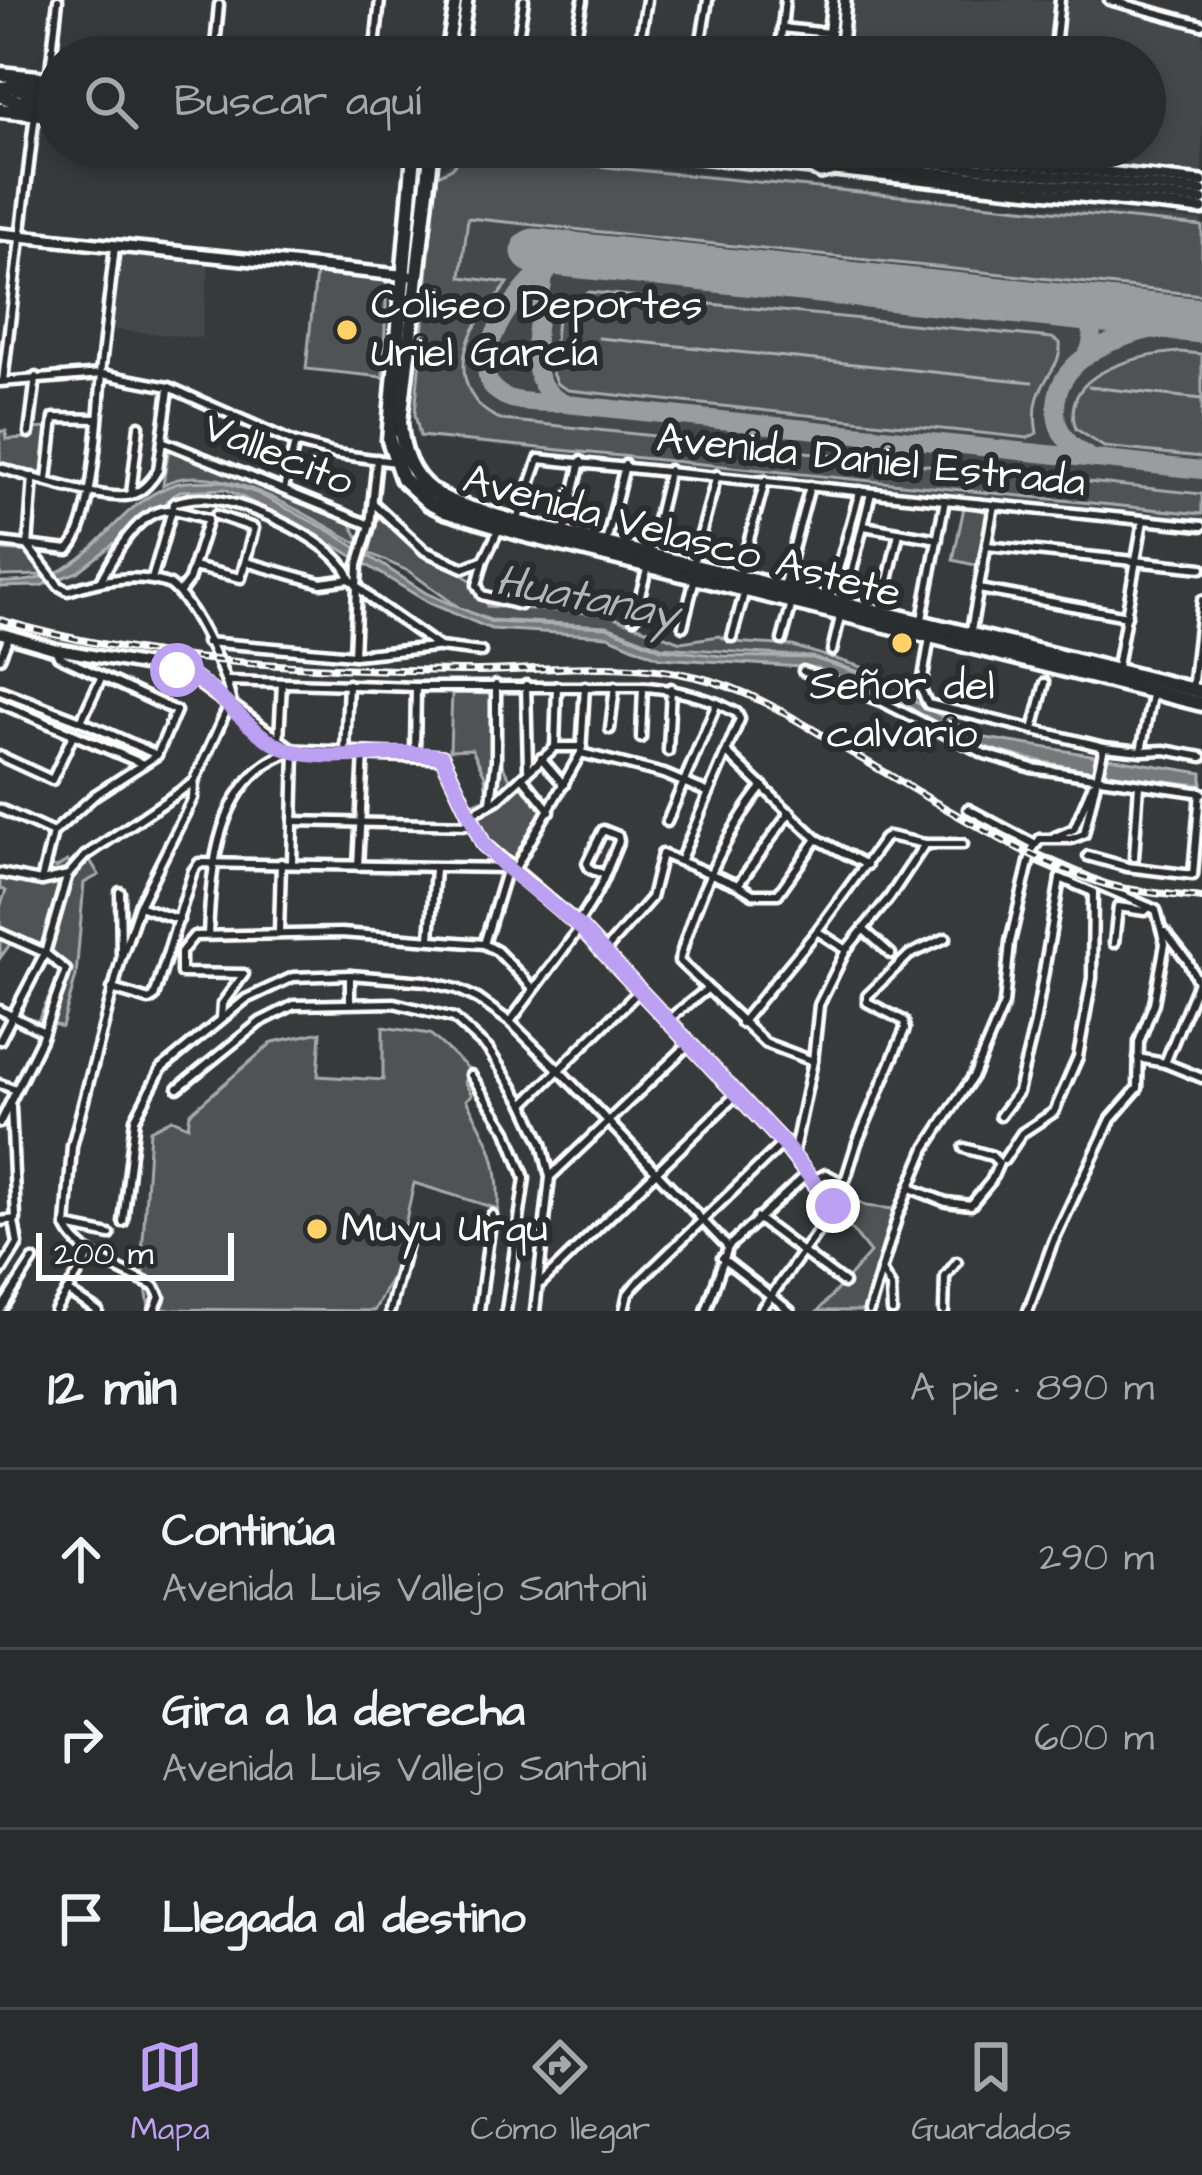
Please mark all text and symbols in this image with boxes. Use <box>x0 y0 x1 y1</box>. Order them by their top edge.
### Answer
search box <box>36 36 1166 168</box>
icon: search <box>78 69 144 135</box>
text: Buscar aquí <box>174 71 421 133</box>
place label: Coliseo Deportes Uriel García <box>371 277 703 383</box>
marker: Coliseo Deportes Uriel García <box>334 317 360 343</box>
street label: Vallecito <box>194 399 362 511</box>
street label: Avenida Daniel Estrada <box>654 410 1088 512</box>
street label: Avenida Velasco Astete <box>457 451 907 623</box>
water label: Huatanay <box>490 550 688 648</box>
marker: Señor del calvario <box>889 630 915 656</box>
route start <box>150 643 204 697</box>
place label: Señor del calvario <box>809 658 995 764</box>
route end <box>806 1179 860 1233</box>
place label: Muyu Urqu <box>341 1200 548 1259</box>
marker: Muyu Urqu <box>304 1216 330 1242</box>
scale bar <box>36 1227 234 1280</box>
text: 200 m <box>54 1231 153 1277</box>
text: 12 min <box>48 1354 177 1425</box>
text: A pie · 890 m <box>910 1362 1154 1416</box>
text: Continúa <box>162 1501 335 1563</box>
icon: ahead <box>48 1526 114 1592</box>
text: 290 m <box>1039 1532 1154 1586</box>
text: Avenida Luis Vallejo Santoni <box>162 1563 647 1617</box>
text: Gira a la derecha <box>162 1681 525 1743</box>
icon: right <box>48 1706 114 1772</box>
text: 600 m <box>1034 1712 1154 1766</box>
text: Avenida Luis Vallejo Santoni <box>162 1743 647 1797</box>
icon: arrive <box>48 1886 114 1952</box>
text: Llegada al destino <box>162 1888 525 1950</box>
tab: Mapa <box>130 2034 210 2152</box>
tab: Cómo llegar <box>471 2034 650 2152</box>
tab: Guardados <box>911 2034 1072 2152</box>

